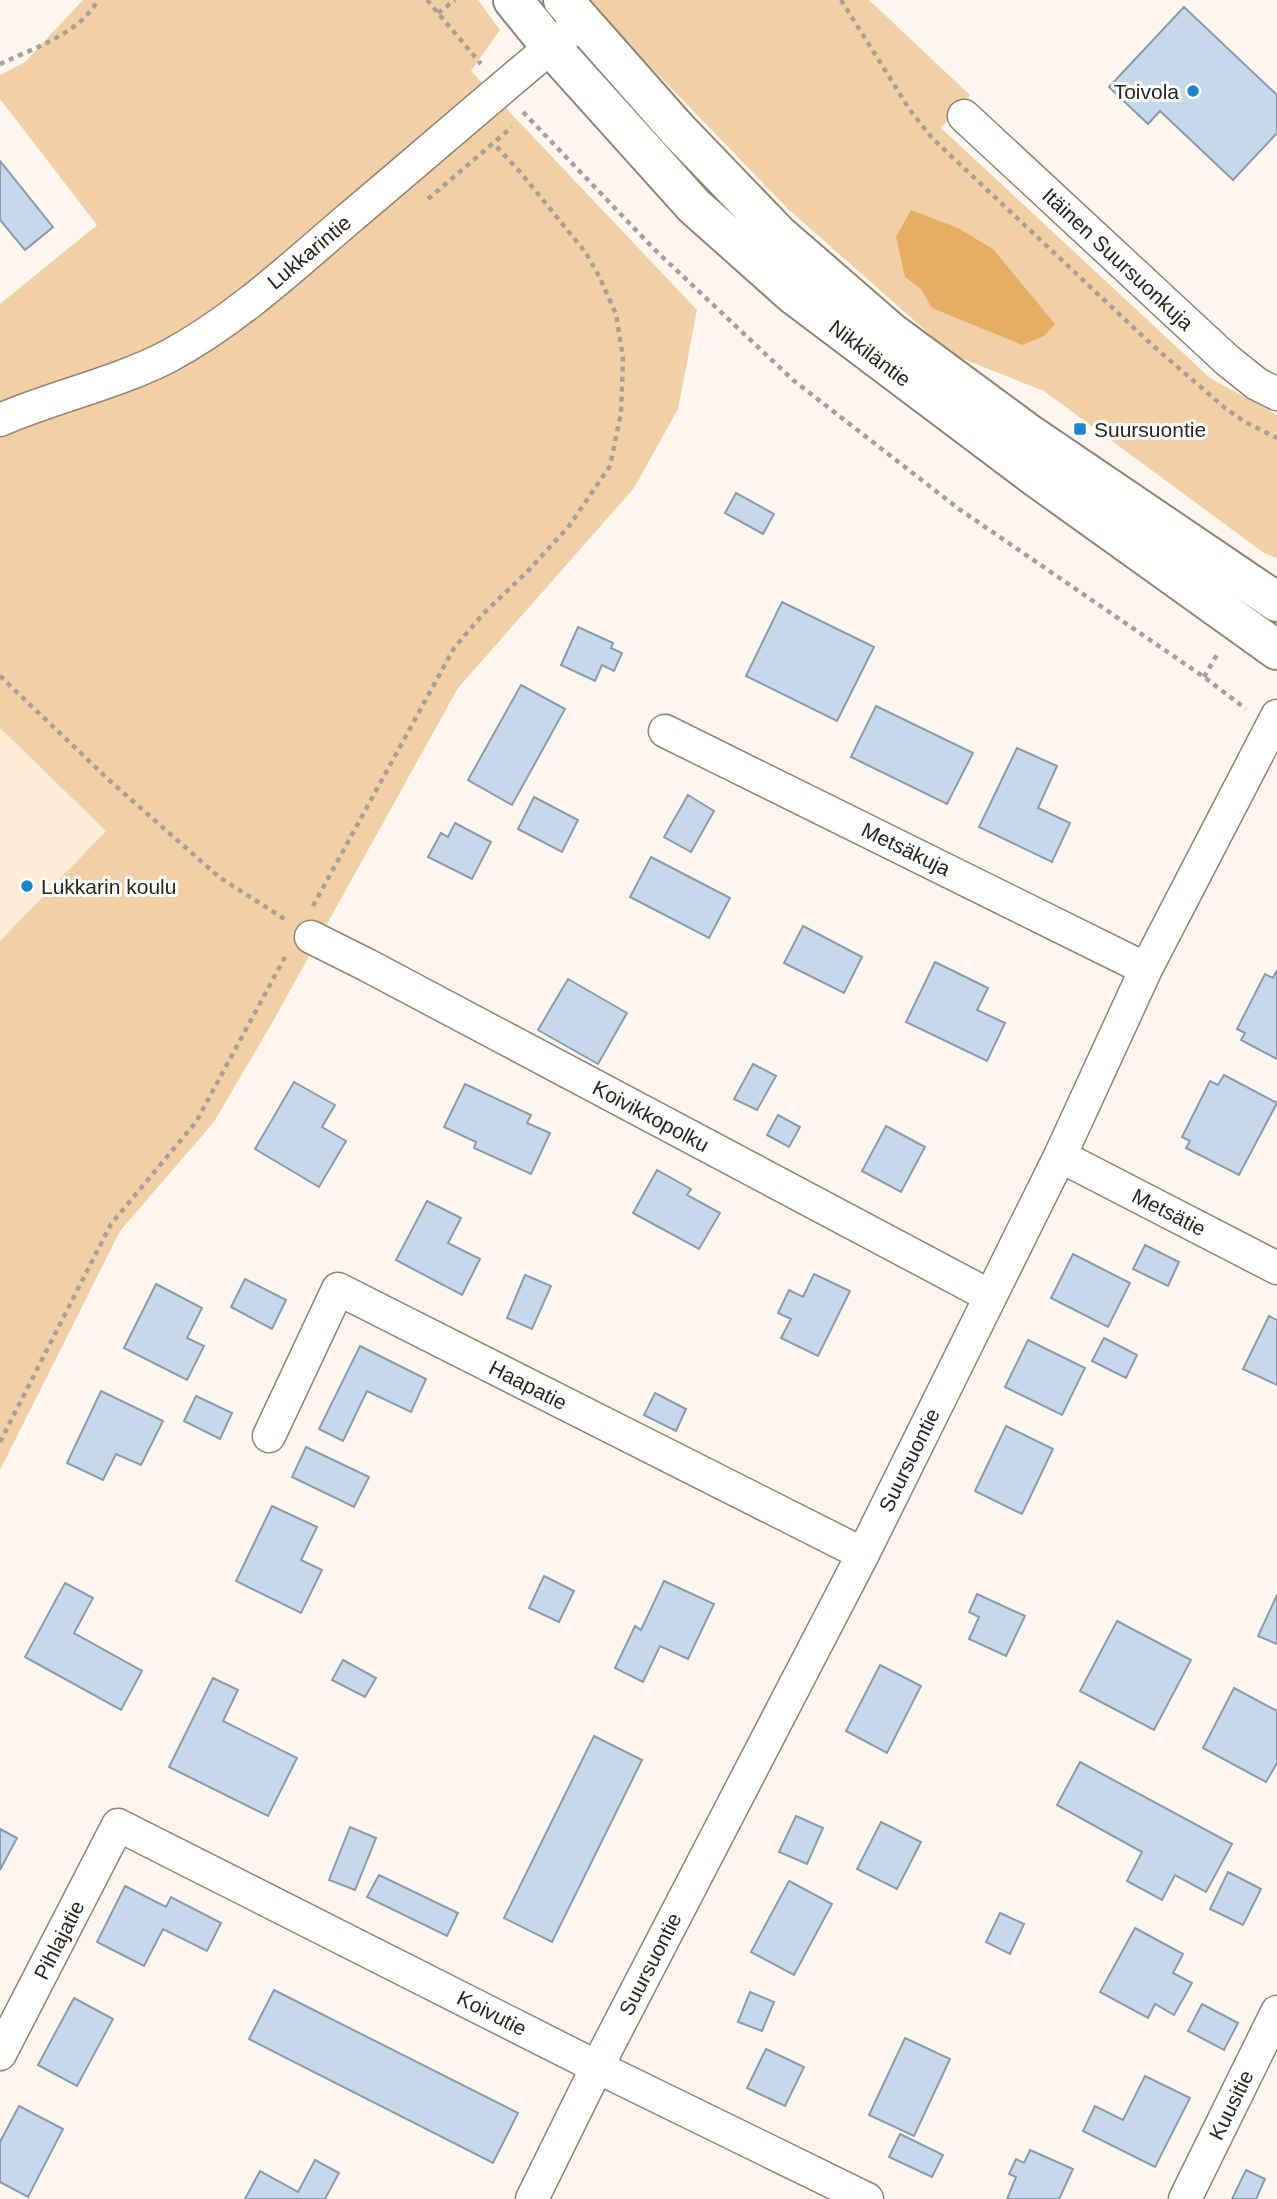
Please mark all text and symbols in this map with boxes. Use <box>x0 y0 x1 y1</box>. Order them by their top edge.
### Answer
place label: Toivola <box>1114 80 1179 103</box>
marker: Toivola <box>1185 83 1201 99</box>
street label: Itäinen Suursuonkuja <box>1038 183 1198 335</box>
street label: Lukkarintie <box>263 211 355 293</box>
street label: Nikkiläntie <box>825 315 915 391</box>
place label: Suursuontie <box>1094 418 1206 441</box>
marker: Suursuontie <box>1072 421 1088 437</box>
street label: Metsäkuja <box>858 818 954 880</box>
place label: Lukkarin koulu <box>41 875 176 898</box>
marker: Lukkarin koulu <box>19 878 35 894</box>
street label: Koivikkopolku <box>589 1076 713 1156</box>
street label: Metsätie <box>1128 1184 1210 1240</box>
street label: Haapatie <box>485 1356 571 1414</box>
street label: Suursuontie <box>874 1405 944 1515</box>
street label: Pihlajatie <box>29 1897 89 1983</box>
street label: Suursuontie <box>614 1909 686 2019</box>
street label: Koivutie <box>453 1986 531 2040</box>
street label: Kuusitie <box>1204 2066 1258 2144</box>

